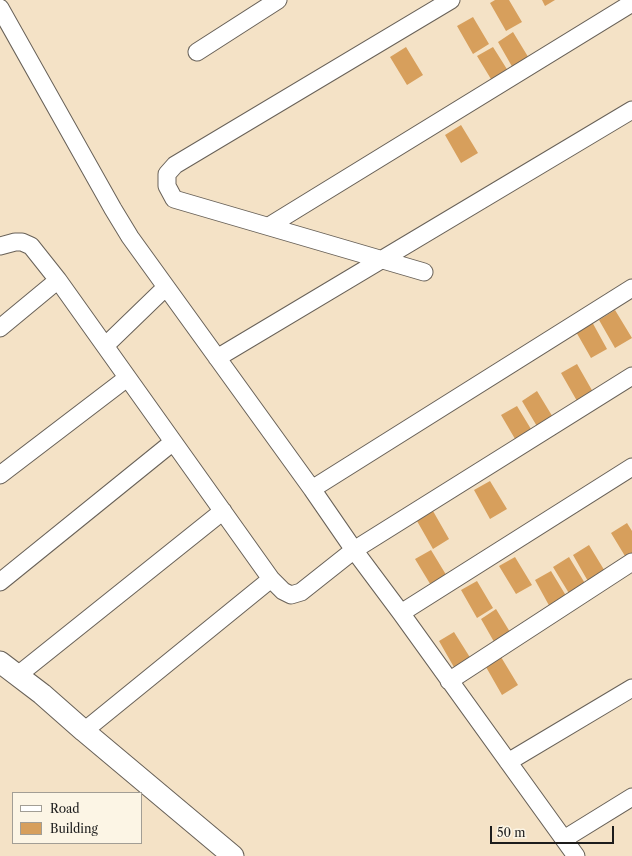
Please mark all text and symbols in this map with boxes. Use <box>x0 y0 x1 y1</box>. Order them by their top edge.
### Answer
legend <box>12 792 142 844</box>
text: Road <box>50 801 80 816</box>
scale bar <box>492 818 616 844</box>
text: Building <box>50 821 98 836</box>
text: 50 m <box>497 825 526 840</box>

